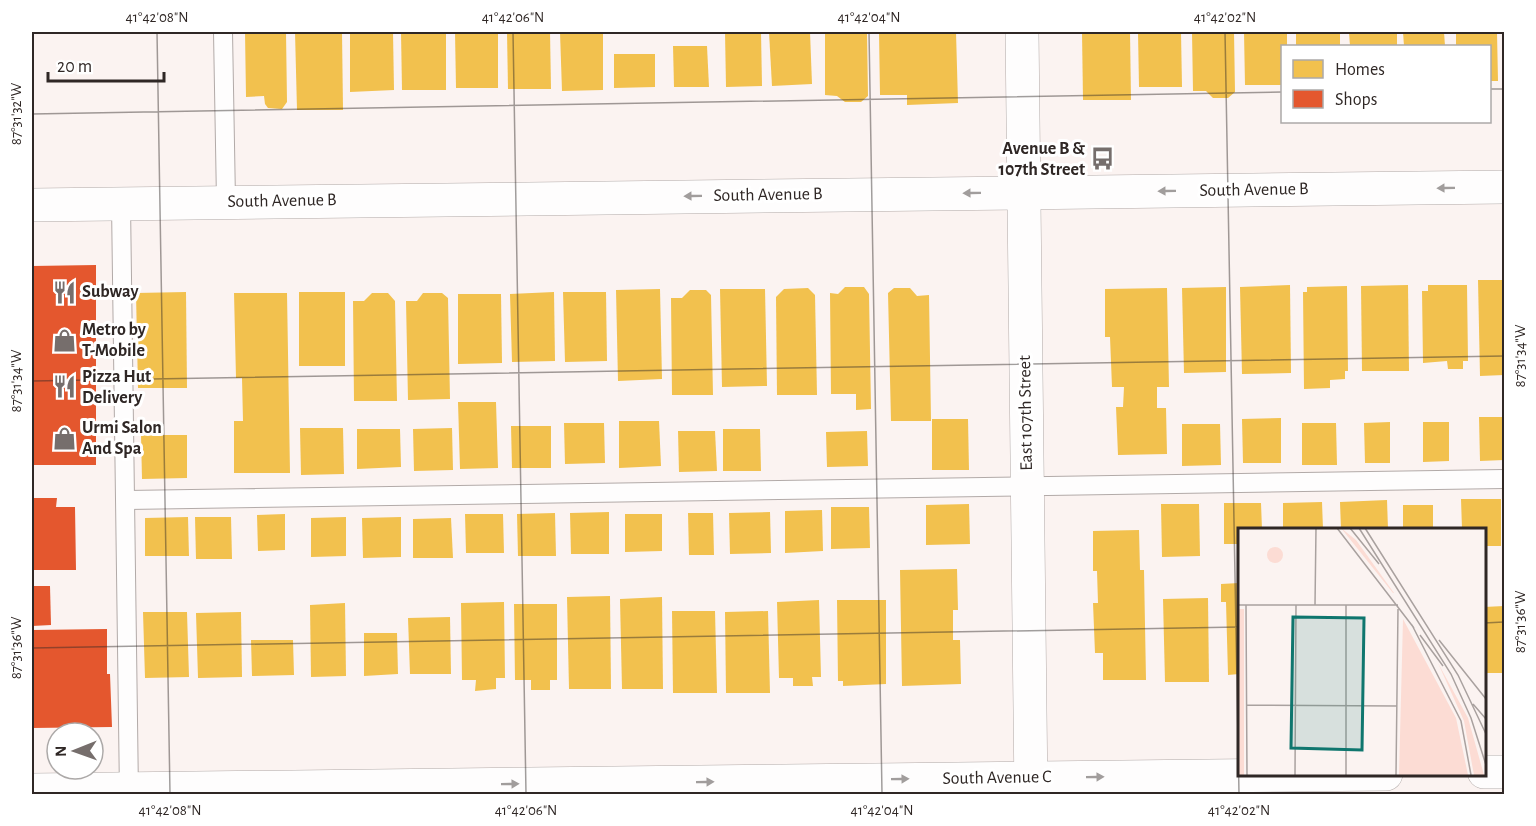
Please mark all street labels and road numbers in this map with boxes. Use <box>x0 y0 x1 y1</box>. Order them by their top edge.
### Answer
street label: South Avenue B <box>1199 180 1309 200</box>
street label: South Avenue B <box>713 185 823 205</box>
street label: South Avenue B <box>227 191 337 211</box>
street label: East 107th Street <box>1016 355 1036 471</box>
street label: South Avenue C <box>942 768 1052 788</box>

